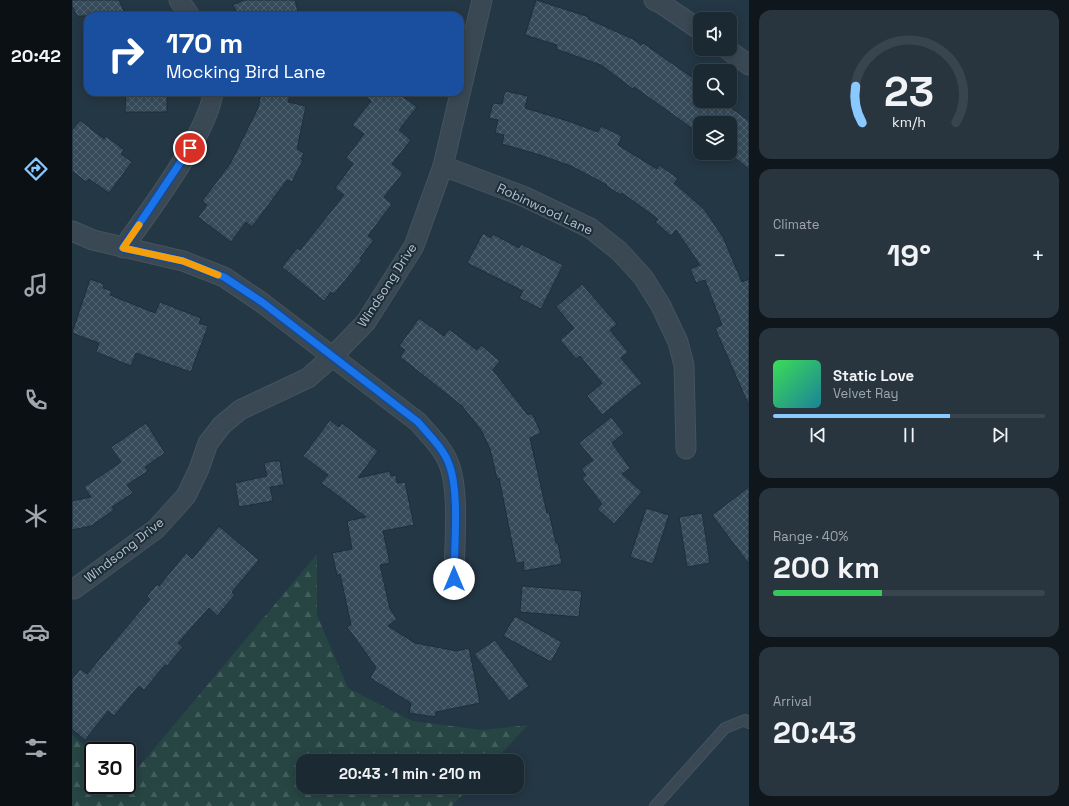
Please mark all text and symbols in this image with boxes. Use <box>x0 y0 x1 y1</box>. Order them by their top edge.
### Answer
map controls <box>693 12 737 160</box>
button: sound <box>693 12 737 56</box>
text: 170 m <box>166 25 243 61</box>
icon: right <box>100 28 152 80</box>
text: 20:42 <box>11 44 61 67</box>
text: Mocking Bird Lane <box>166 60 326 83</box>
button: search <box>693 64 737 108</box>
text: 23 <box>884 64 934 117</box>
text: km/h <box>892 112 926 130</box>
button: layers <box>693 116 737 160</box>
pin <box>173 131 207 165</box>
icon: arrive <box>179 137 201 159</box>
icon: directions <box>22 155 50 183</box>
street label: Robinwood Lane <box>494 179 596 239</box>
text: Climate <box>773 216 819 233</box>
text: 19° <box>887 236 931 275</box>
street label: Windsong Drive <box>354 240 420 330</box>
text: − <box>773 241 787 269</box>
text: + <box>1031 241 1045 269</box>
icon: music <box>22 271 50 299</box>
text: Static Love <box>833 366 914 385</box>
text: Velvet Ray <box>833 385 898 402</box>
icon: phone <box>22 386 50 414</box>
icon: previous <box>807 424 829 446</box>
icon: pause <box>898 424 920 446</box>
icon: next <box>989 424 1011 446</box>
icon: climate <box>22 502 50 530</box>
street label: Windsong Drive <box>81 514 167 586</box>
text: Range · 40% <box>773 528 848 545</box>
text: 200 km <box>773 548 880 587</box>
position arrow <box>433 558 475 600</box>
icon: car <box>22 618 50 646</box>
text: Arrival <box>773 693 812 710</box>
text: 20:43 <box>773 713 857 752</box>
icon: filters <box>22 734 50 762</box>
speed limit sign: 30 <box>84 742 136 794</box>
text: 20:43 · 1 min · 210 m <box>339 764 481 783</box>

